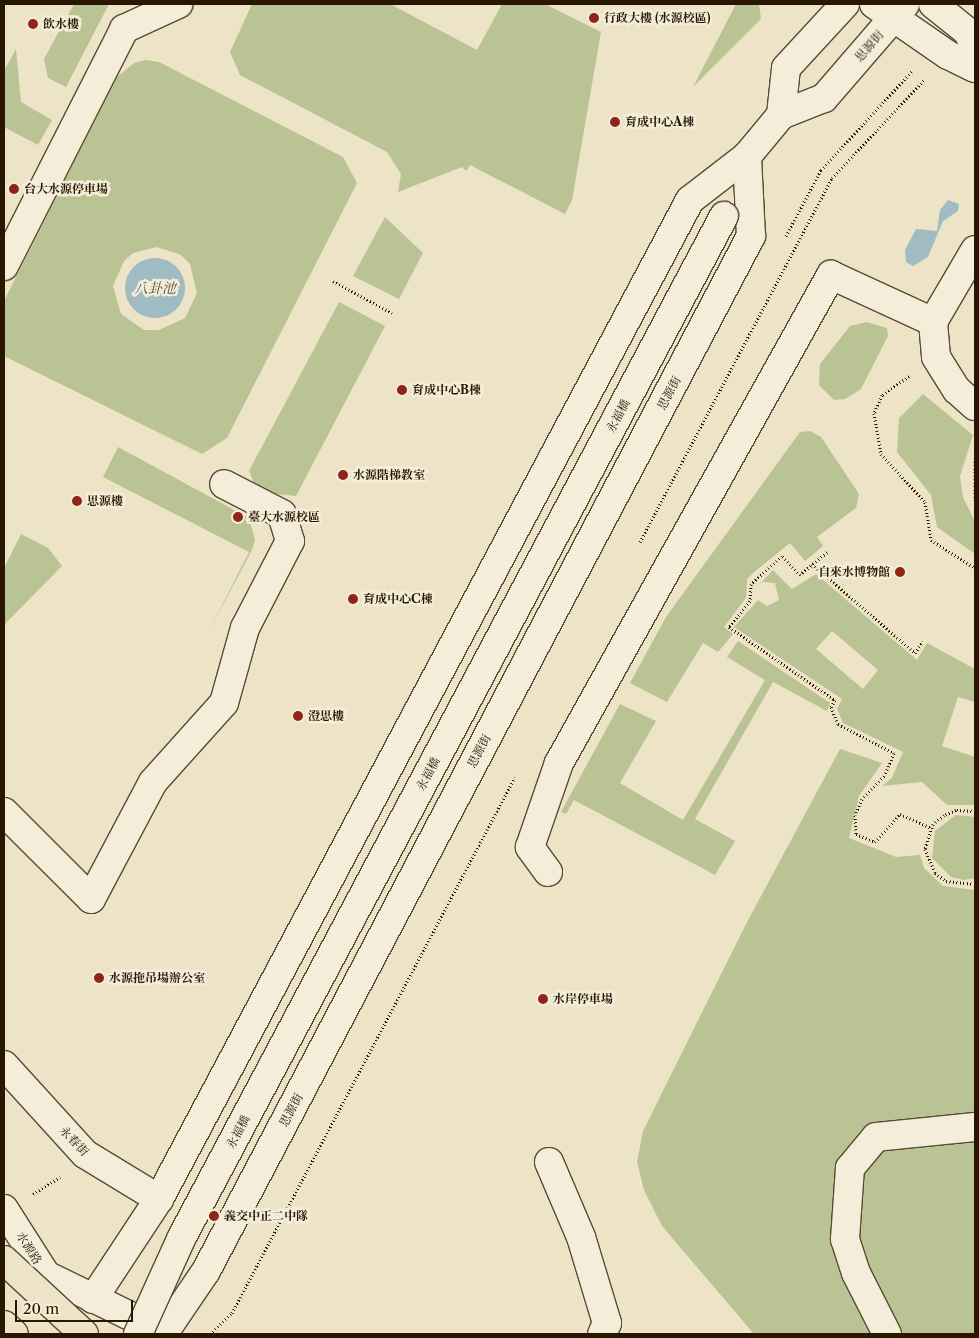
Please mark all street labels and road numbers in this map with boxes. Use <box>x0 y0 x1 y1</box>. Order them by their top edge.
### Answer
street label: 思源街 <box>852 28 886 64</box>
street label: 思源街 <box>654 374 684 412</box>
street label: 永福橋 <box>603 397 633 435</box>
street label: 思源街 <box>464 732 494 770</box>
street label: 永福橋 <box>413 755 443 793</box>
street label: 思源街 <box>276 1091 306 1129</box>
street label: 永福橋 <box>223 1113 253 1151</box>
street label: 永春街 <box>56 1123 92 1159</box>
street label: 水源路 <box>13 1229 45 1267</box>

